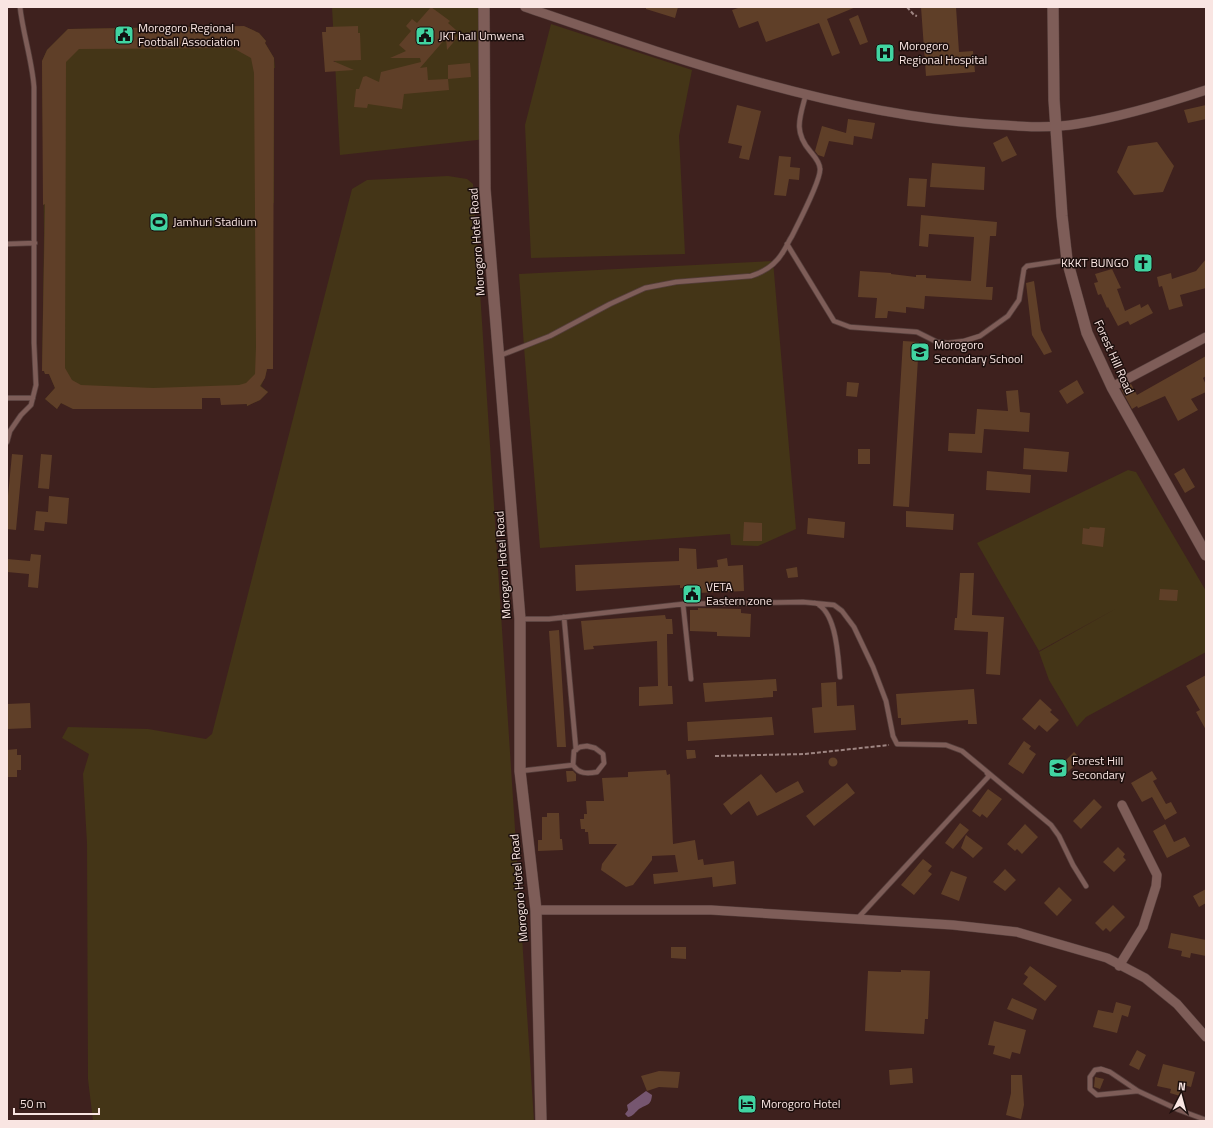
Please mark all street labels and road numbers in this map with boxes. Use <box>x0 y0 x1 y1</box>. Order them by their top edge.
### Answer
street label: Morogoro Hotel Road <box>463 187 490 297</box>
street label: Forest Hill Road <box>1090 316 1139 397</box>
street label: Morogoro Hotel Road <box>489 510 516 620</box>
street label: Morogoro Hotel Road <box>504 833 533 943</box>

